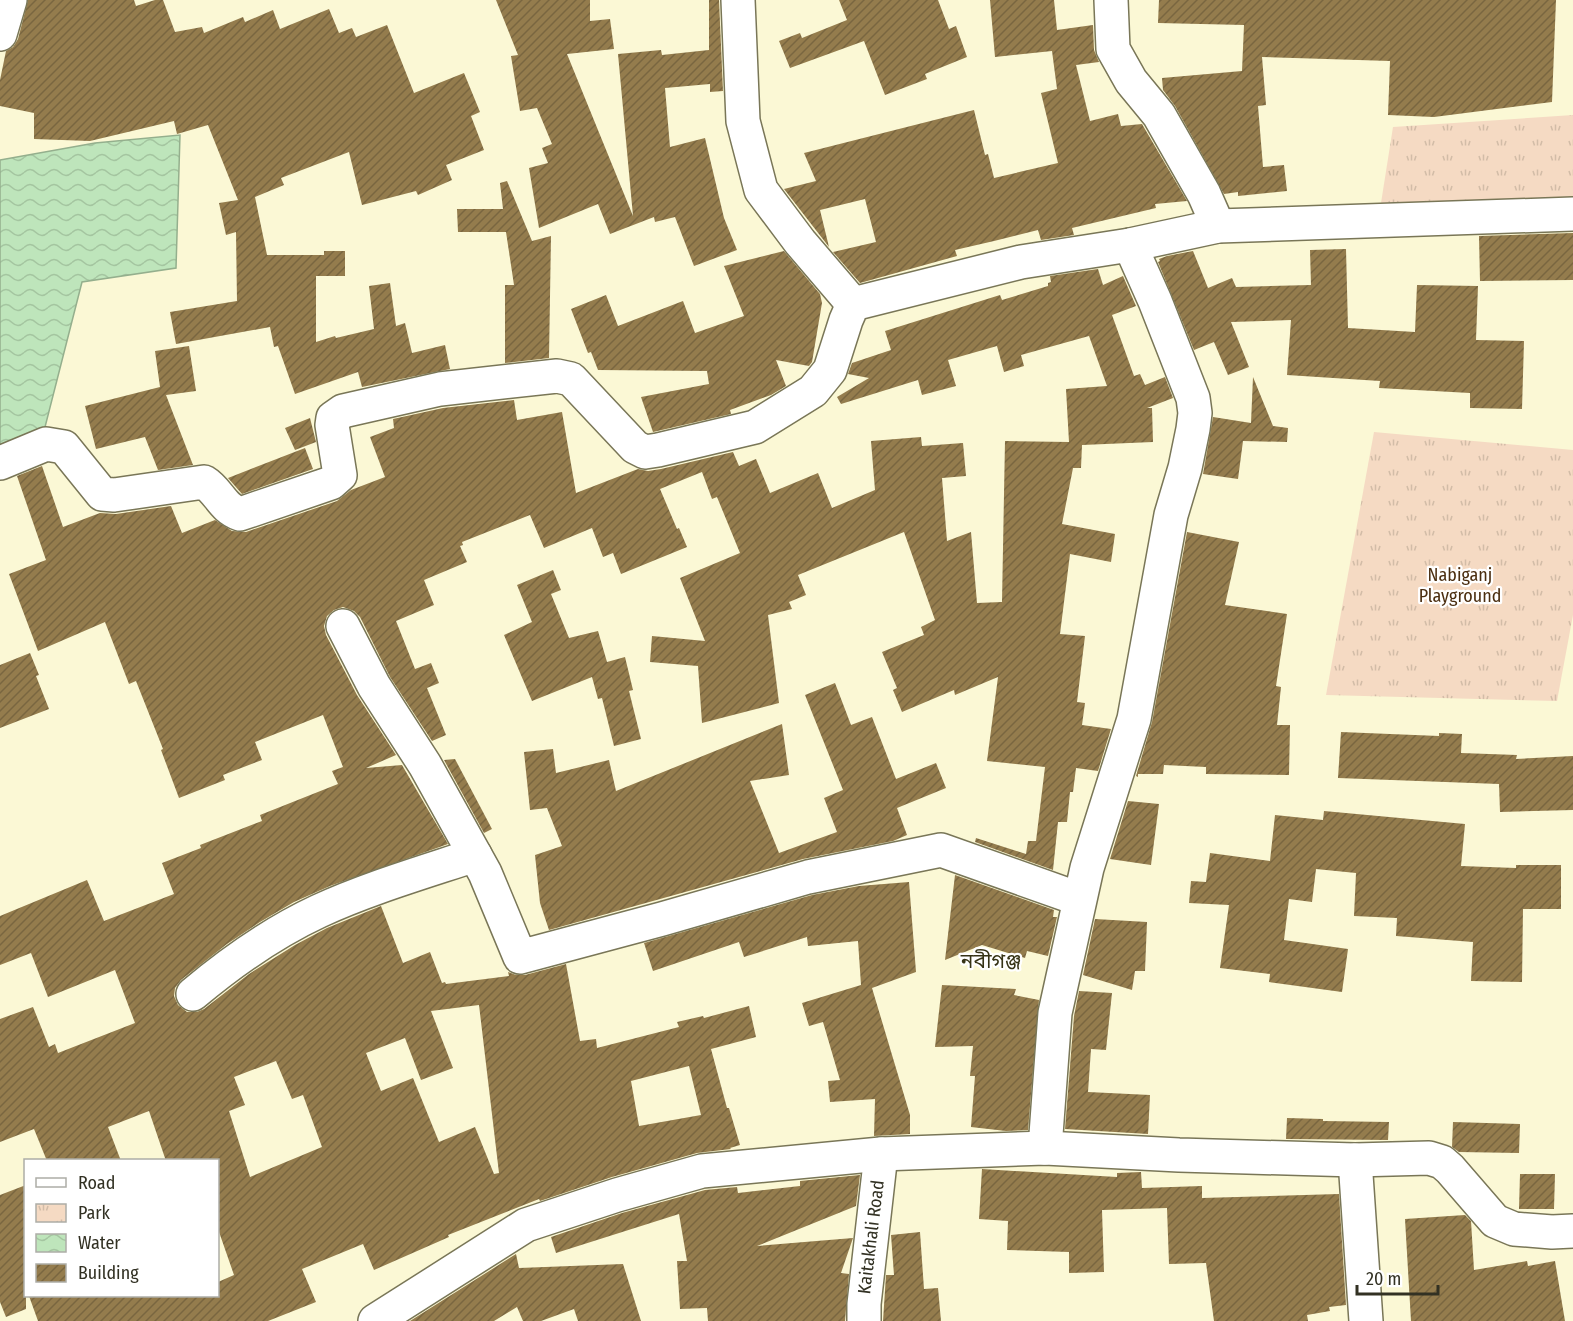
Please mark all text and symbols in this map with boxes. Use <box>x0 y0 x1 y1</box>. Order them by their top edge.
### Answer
park label: Nabiganj Playground <box>1419 564 1501 607</box>
district label: নবীগঞ্জ <box>960 948 1021 974</box>
legend <box>24 1159 219 1297</box>
text: Road <box>78 1172 115 1194</box>
street label: Kaitakhali Road <box>853 1179 889 1295</box>
text: Park <box>78 1202 111 1224</box>
text: Water <box>78 1232 121 1254</box>
scale bar <box>1357 1258 1438 1296</box>
text: Building <box>78 1262 139 1284</box>
text: 20 m <box>1366 1268 1401 1290</box>

